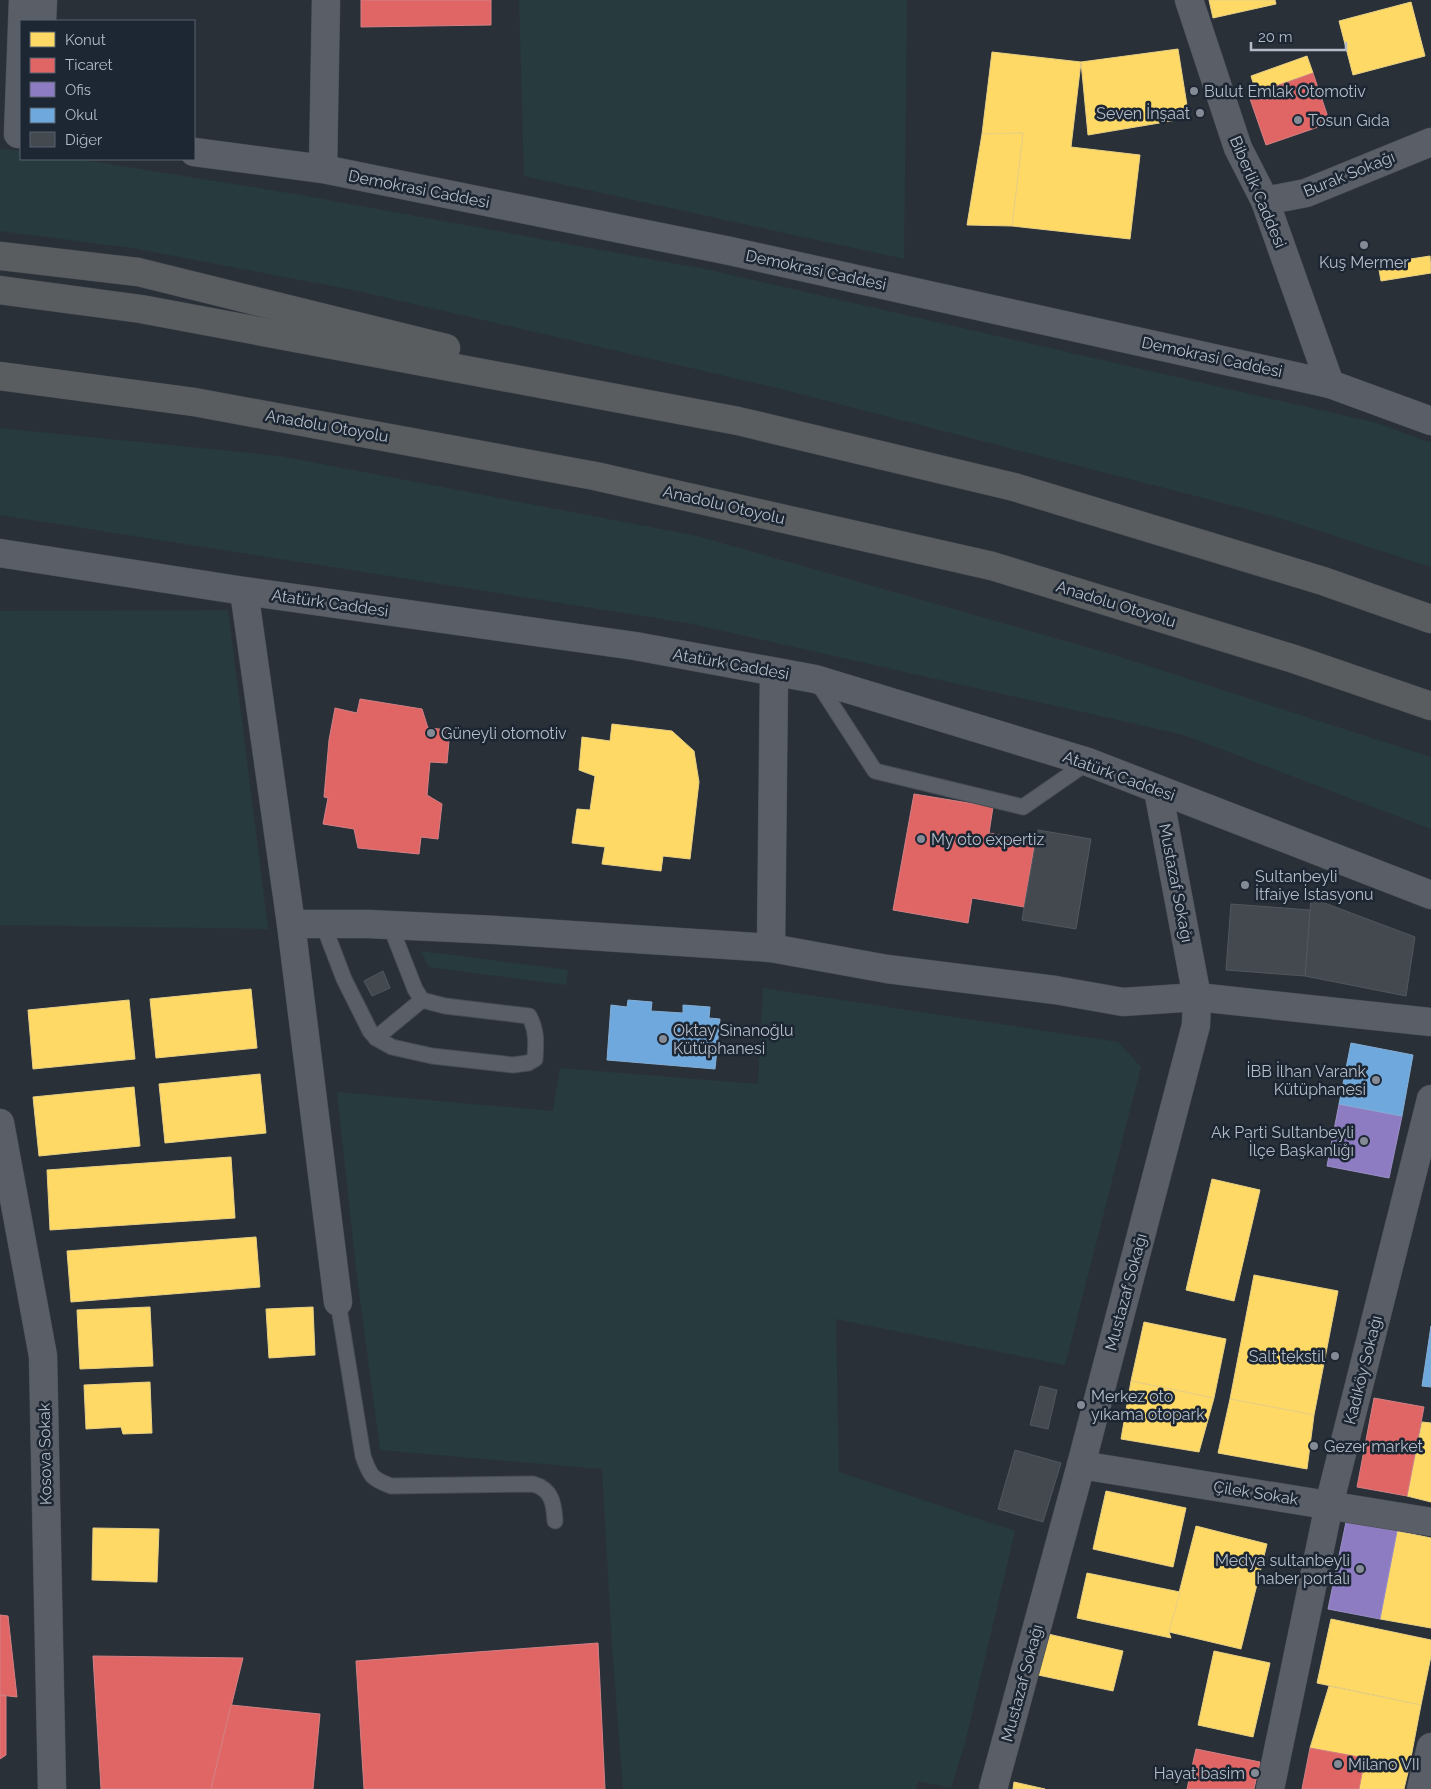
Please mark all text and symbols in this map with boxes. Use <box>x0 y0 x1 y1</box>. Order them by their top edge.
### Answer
legend <box>20 20 195 160</box>
scale bar <box>1251 20 1346 52</box>
text: 20 m <box>1258 28 1293 46</box>
text: Konut <box>65 31 106 49</box>
text: Ticaret <box>65 56 113 74</box>
text: Ofis <box>65 81 91 99</box>
place label: Bulut Emlak Otomotiv <box>1204 82 1366 101</box>
marker: Bulut Emlak Otomotiv <box>1188 85 1200 97</box>
place label: Seven İnşaat <box>1096 103 1191 123</box>
text: Okul <box>65 106 98 124</box>
marker: Seven İnşaat <box>1194 107 1206 119</box>
place label: Tosun Gıda <box>1308 111 1390 130</box>
marker: Tosun Gıda <box>1292 114 1304 126</box>
text: Diğer <box>65 131 103 149</box>
street label: Biberlik Caddesi <box>1226 133 1290 251</box>
street label: Burak Sokağı <box>1301 147 1397 201</box>
street label: Demokrasi Caddesi <box>347 166 491 212</box>
marker: Kuş Mermer <box>1358 239 1370 251</box>
street label: Demokrasi Caddesi <box>744 246 888 294</box>
place label: Kuş Mermer <box>1319 253 1409 272</box>
street label: Demokrasi Caddesi <box>1140 333 1284 381</box>
street label: Anadolu Otoyolu <box>264 406 390 446</box>
street label: Anadolu Otoyolu <box>661 482 787 528</box>
street label: Anadolu Otoyolu <box>1054 577 1178 631</box>
street label: Atatürk Caddesi <box>270 585 390 621</box>
street label: Atatürk Caddesi <box>671 644 791 684</box>
place label: Güneyli otomotiv <box>441 724 567 743</box>
marker: Güneyli otomotiv <box>425 727 437 739</box>
street label: Atatürk Caddesi <box>1060 747 1178 805</box>
street label: Mustazaf Sokağı <box>1155 822 1197 944</box>
place label: My oto expertiz <box>931 830 1044 849</box>
marker: My oto expertiz <box>915 833 927 845</box>
place label: Sultanbeyli İtfaiye İstasyonu <box>1255 867 1374 904</box>
marker: Sultanbeyli İtfaiye İstasyonu <box>1239 879 1251 891</box>
place label: Oktay Sinanoğlu Kütüphanesi <box>673 1021 793 1058</box>
marker: Oktay Sinanoğlu Kütüphanesi <box>657 1033 669 1045</box>
place label: İBB İlhan Varank Kütüphanesi <box>1247 1061 1367 1099</box>
marker: İBB İlhan Varank Kütüphanesi <box>1370 1074 1382 1086</box>
place label: Ak Parti Sultanbeyli İlçe Başkanlığı <box>1211 1123 1354 1160</box>
marker: Ak Parti Sultanbeyli İlçe Başkanlığı <box>1358 1135 1370 1147</box>
street label: Mustazaf Sokağı <box>1101 1231 1151 1353</box>
street label: Kadıköy Sokağı <box>1340 1313 1386 1427</box>
place label: Salt tekstil <box>1249 1347 1326 1366</box>
marker: Salt tekstil <box>1329 1350 1341 1362</box>
place label: Merkez oto yıkama otopark <box>1091 1387 1205 1424</box>
marker: Merkez oto yıkama otopark <box>1075 1399 1087 1411</box>
street label: Kosova Sokak <box>35 1402 55 1505</box>
place label: Gezer market <box>1324 1437 1424 1456</box>
marker: Gezer market <box>1308 1440 1320 1452</box>
street label: Çilek Sokak <box>1212 1477 1300 1509</box>
place label: Medya sultanbeyli haber portalı <box>1215 1551 1350 1588</box>
marker: Medya sultanbeyli haber portalı <box>1354 1563 1366 1575</box>
street label: Mustazaf Sokağı <box>997 1622 1047 1744</box>
place label: Milano VII <box>1348 1755 1420 1774</box>
marker: Milano VII <box>1332 1758 1344 1770</box>
place label: Hayat basim <box>1154 1764 1245 1783</box>
marker: Hayat basim <box>1249 1767 1261 1779</box>

